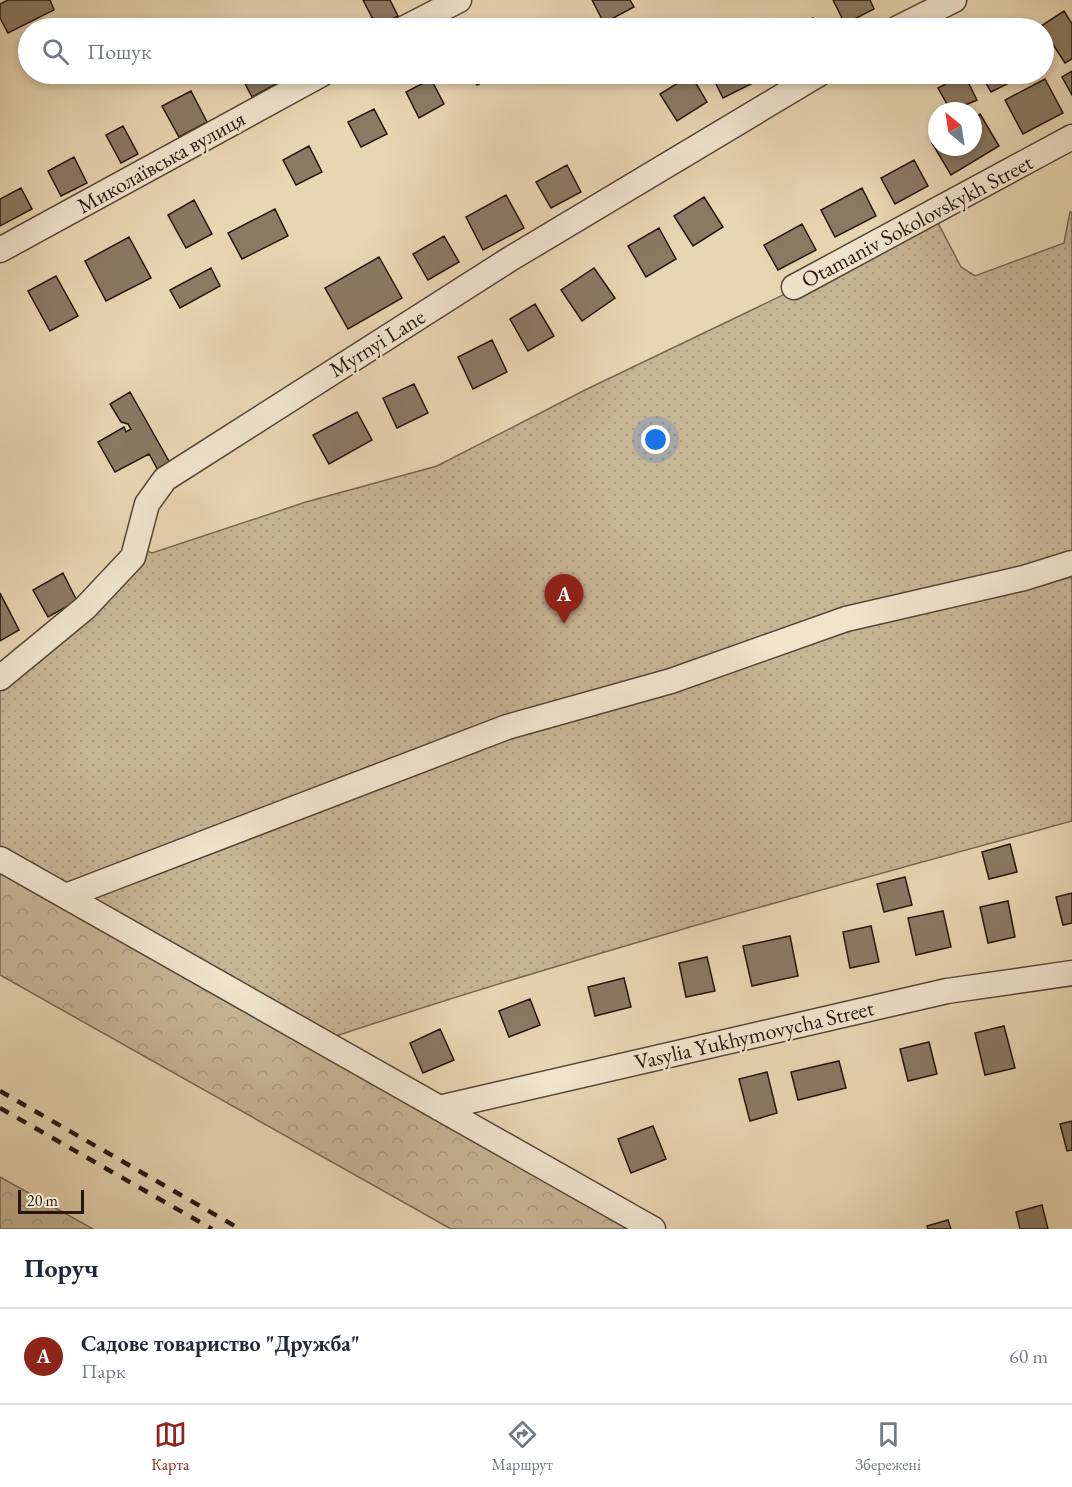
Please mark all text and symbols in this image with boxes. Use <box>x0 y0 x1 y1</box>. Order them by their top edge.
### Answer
search box <box>18 18 1054 84</box>
icon: search <box>39 35 72 68</box>
text: Пошук <box>87 37 151 66</box>
north arrow <box>928 102 982 156</box>
street label: Миколаївська вулиця <box>72 104 250 220</box>
street label: Otamaniv Sokolovskykh Street <box>796 148 1038 294</box>
street label: Myrnyi Lane <box>324 302 431 384</box>
your location <box>641 425 670 454</box>
pin: A <box>544 574 584 624</box>
street label: Vasylia Yukhymovycha Street <box>632 993 877 1077</box>
scale bar <box>18 1187 84 1214</box>
text: 20 m <box>27 1190 58 1211</box>
text: Поруч <box>24 1251 99 1285</box>
text: Садове товариство "Дружба" <box>81 1329 360 1358</box>
text: A <box>36 1343 51 1369</box>
text: 60 m <box>1009 1343 1048 1369</box>
text: Парк <box>81 1358 125 1384</box>
tab: Карта <box>151 1418 189 1475</box>
tab: Маршрут <box>492 1418 553 1475</box>
tab: Збережені <box>855 1418 921 1475</box>

